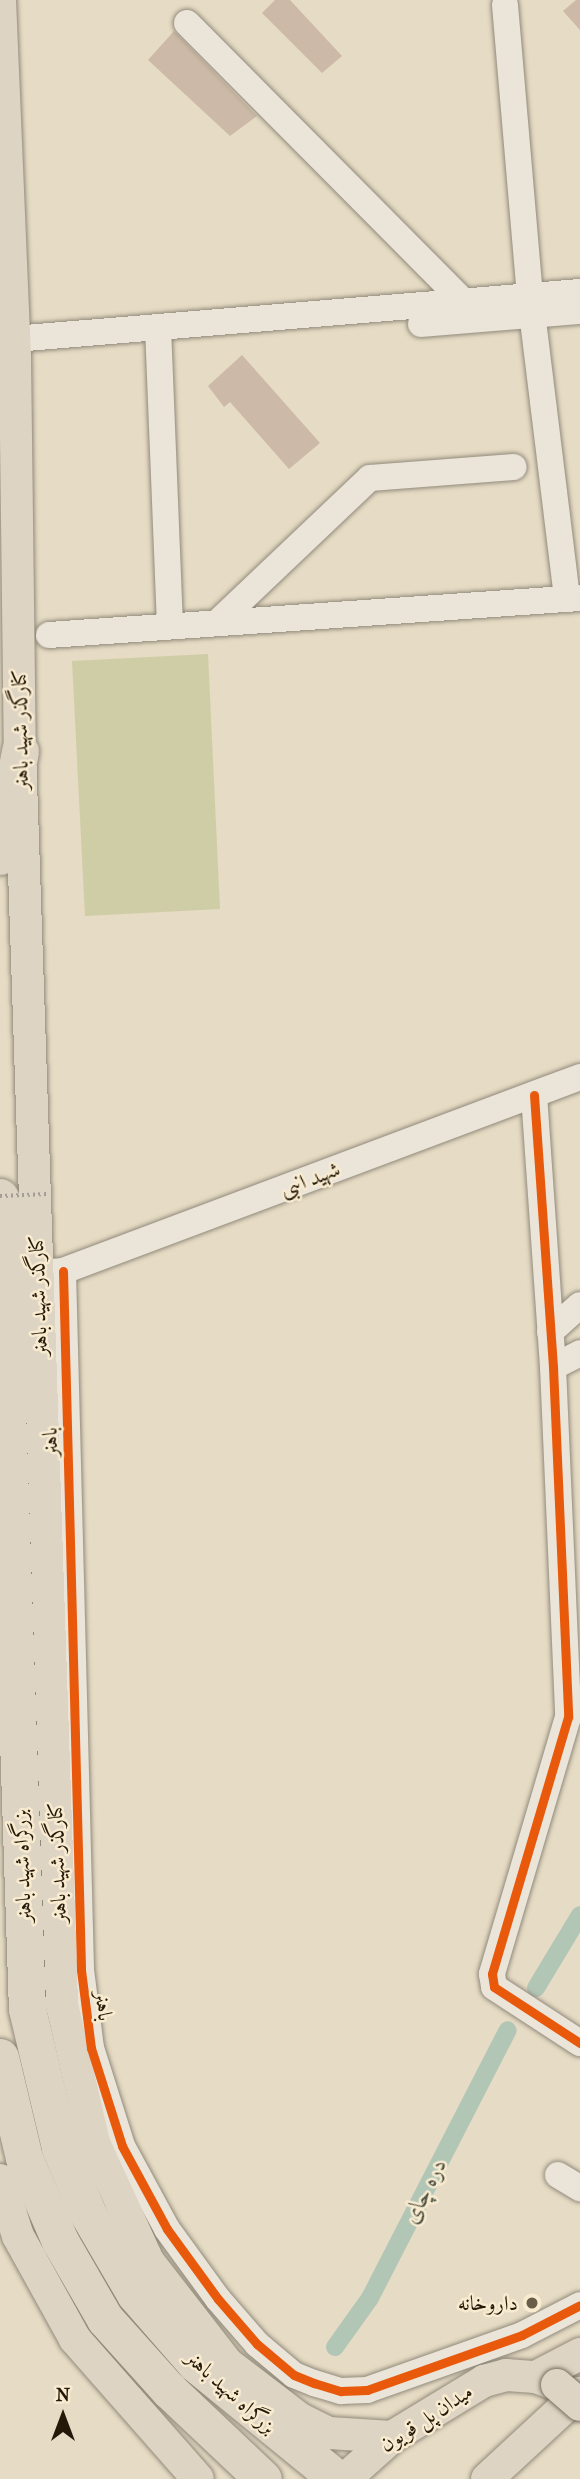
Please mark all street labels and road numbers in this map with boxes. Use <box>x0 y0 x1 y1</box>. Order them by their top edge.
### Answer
street label: کنارگذر شهید باهنر <box>6 669 34 791</box>
street label: شهید انبی <box>276 1156 344 1202</box>
street label: کنارگذر شهید باهنر <box>23 1235 53 1357</box>
street label: باهنر <box>37 1427 63 1457</box>
street label: کنارگذر شهید باهنر <box>42 1802 72 1924</box>
street label: بزرگراه شهید باهنر <box>7 1809 37 1923</box>
street label: باهنر <box>90 1990 118 2022</box>
street label: بزرگراه شهید باهنر <box>181 2345 281 2439</box>
street label: میدان پل قویون <box>375 2379 477 2457</box>

